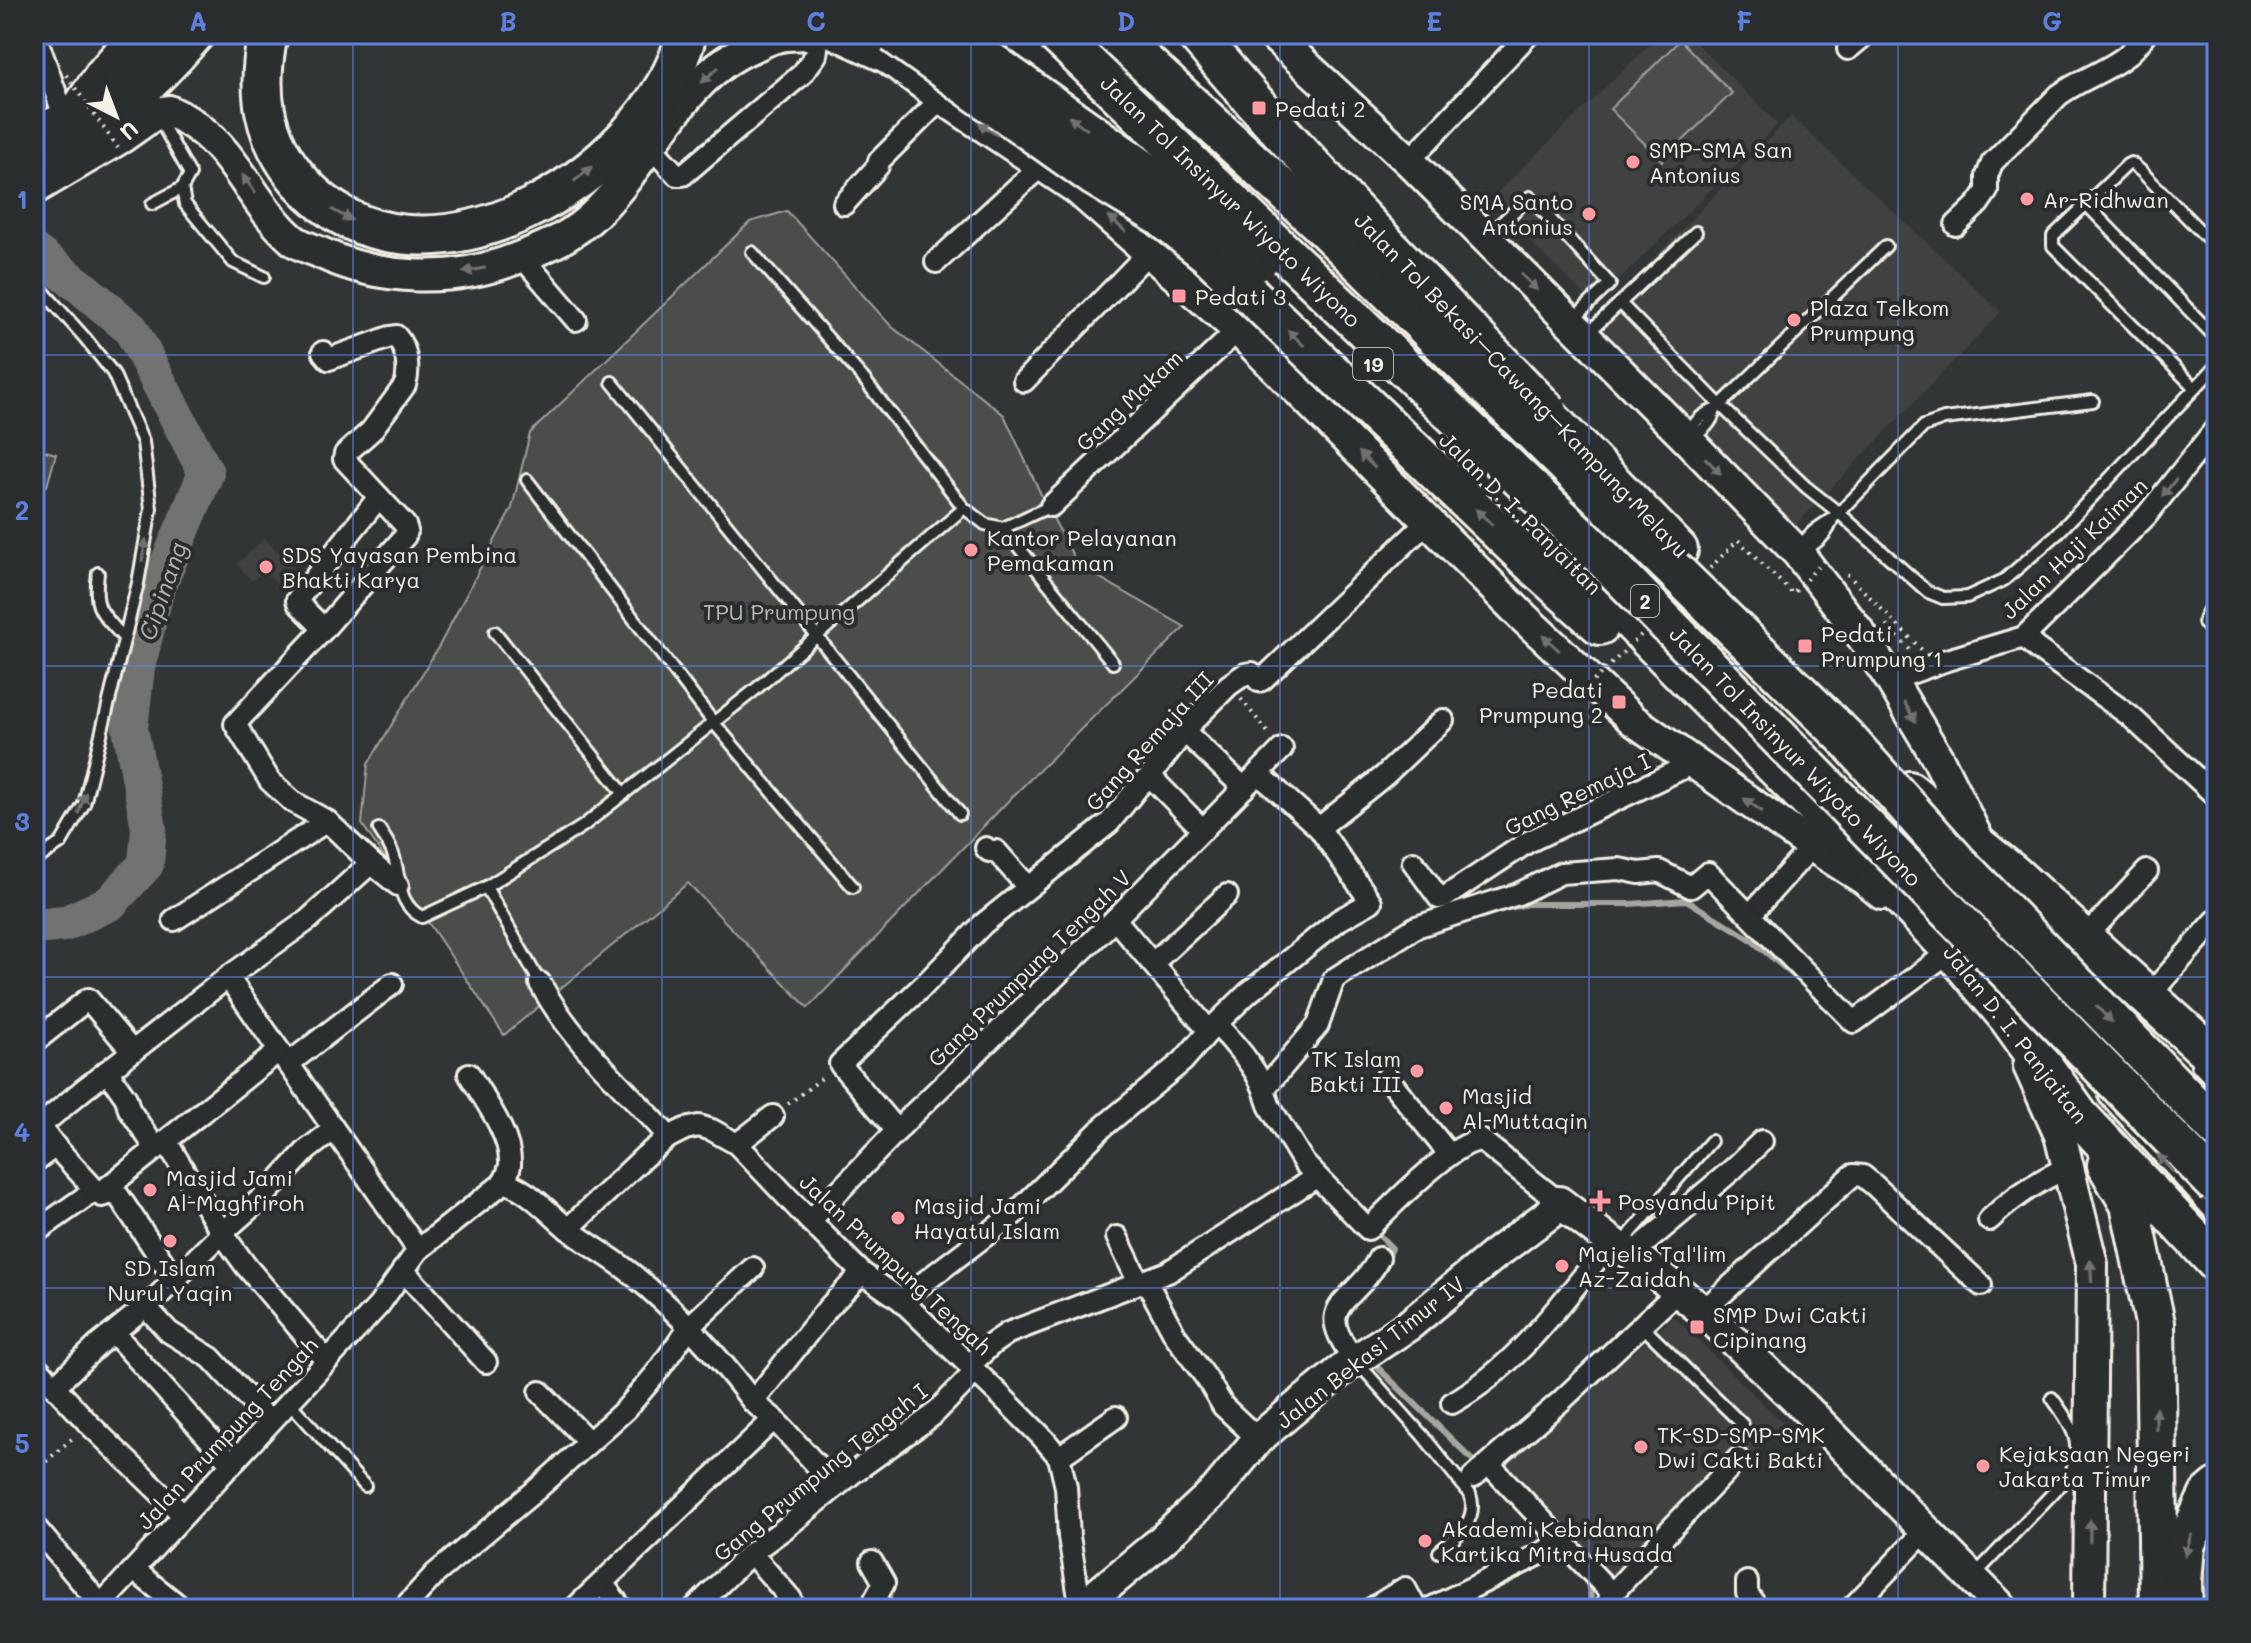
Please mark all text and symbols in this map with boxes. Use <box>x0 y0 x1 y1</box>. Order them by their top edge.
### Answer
text: A <box>189 4 207 38</box>
text: B <box>499 4 517 38</box>
text: C <box>806 4 826 38</box>
text: D <box>1117 4 1135 38</box>
text: E <box>1426 4 1442 38</box>
text: F <box>1736 4 1752 38</box>
text: G <box>2042 4 2062 38</box>
one-way arrow <box>700 66 719 84</box>
street label: Jalan Tol Insinyur Wiyoto Wiyono <box>1095 69 1367 333</box>
north arrow <box>76 76 156 156</box>
place label: Pedati 2 <box>1275 94 1365 123</box>
marker: Pedati 2 <box>1250 99 1268 117</box>
text: U <box>114 115 145 147</box>
one-way arrow <box>1068 116 1089 131</box>
one-way arrow <box>977 122 999 137</box>
place label: SMP-SMA San Antonius <box>1649 135 1792 189</box>
marker: SMP-SMA San Antonius <box>1624 153 1642 171</box>
one-way arrow <box>573 165 594 182</box>
one-way arrow <box>242 173 257 194</box>
text: 1 <box>16 182 28 216</box>
place label: Ar-Ridhwan <box>2043 185 2169 214</box>
place label: SMA Santo Antonius <box>1460 187 1573 241</box>
marker: Ar-Ridhwan <box>2018 190 2036 208</box>
marker: SMA Santo Antonius <box>1580 205 1598 223</box>
street label: Jalan Tol Bekasi–Cawang–Kampung Melayu <box>1349 206 1695 564</box>
one-way arrow <box>331 208 353 222</box>
one-way arrow <box>1107 215 1126 233</box>
one-way arrow <box>462 264 487 276</box>
one-way arrow <box>1519 272 1538 291</box>
place label: Pedati 3 <box>1195 282 1286 311</box>
marker: Pedati 3 <box>1170 287 1188 305</box>
place label: Plaza Telkom Prumpung <box>1810 293 1949 347</box>
marker: Plaza Telkom Prumpung <box>1785 311 1803 329</box>
one-way arrow <box>1286 329 1305 347</box>
street label: Gang Makam <box>1069 343 1189 457</box>
road number: 19 <box>1353 348 1393 380</box>
street label: Jalan D. I. Panjaitan <box>1433 425 1609 601</box>
one-way arrow <box>1358 451 1376 470</box>
one-way arrow <box>1704 456 1722 475</box>
street label: Jalan Haji Kaiman <box>1995 471 2153 625</box>
one-way arrow <box>2161 478 2177 498</box>
text: 2 <box>15 493 29 527</box>
one-way arrow <box>1475 508 1494 527</box>
place label: Kantor Pelayanan Pemakaman <box>987 523 1177 577</box>
water label: Cipinang <box>131 538 193 644</box>
one-way arrow <box>138 538 150 563</box>
place label: SDS Yayasan Pembina Bhakti Karya <box>282 540 517 594</box>
marker: Kantor Pelayanan Pemakaman <box>962 541 980 559</box>
marker: SDS Yayasan Pembina Bhakti Karya <box>257 558 275 576</box>
road number: 2 <box>1631 585 1659 617</box>
park label: TPU Prumpung <box>703 597 855 626</box>
place label: Pedati Prumpung 1 <box>1821 619 1943 673</box>
street label: Jalan Tol Insinyur Wiyoto Wiyono <box>1664 620 1928 892</box>
one-way arrow <box>1542 635 1561 653</box>
marker: Pedati Prumpung 1 <box>1796 637 1814 655</box>
street label: Gang Remaja III <box>1079 665 1219 817</box>
place label: Pedati Prumpung 2 <box>1479 675 1603 729</box>
marker: Pedati Prumpung 2 <box>1610 693 1628 711</box>
one-way arrow <box>1903 701 1917 723</box>
street label: Gang Remaja I <box>1499 746 1655 842</box>
one-way arrow <box>77 791 89 815</box>
one-way arrow <box>1743 798 1764 813</box>
text: 3 <box>14 804 30 838</box>
street label: Gang Prumpung Tengah V <box>921 863 1137 1073</box>
street label: Jalan D. I. Panjaitan <box>1937 939 2095 1129</box>
one-way arrow <box>2094 1004 2113 1023</box>
place label: TK Islam Bakti III <box>1310 1044 1401 1098</box>
marker: TK Islam Bakti III <box>1408 1062 1426 1080</box>
place label: Masjid Al-Muttaqin <box>1462 1081 1588 1135</box>
marker: Masjid Al-Muttaqin <box>1437 1099 1455 1117</box>
text: 4 <box>14 1115 30 1149</box>
one-way arrow <box>2156 1153 2174 1172</box>
place label: Masjid Jami Al-Maghfiroh <box>166 1163 304 1217</box>
street label: Jalan Prumpung Tengah <box>794 1167 998 1361</box>
marker: Masjid Jami Al-Maghfiroh <box>141 1181 159 1199</box>
place label: Posyandu Pipit <box>1618 1187 1776 1216</box>
marker: Posyandu Pipit <box>1589 1190 1611 1212</box>
place label: Masjid Jami Hayatul Islam <box>914 1191 1060 1245</box>
marker: Masjid Jami Hayatul Islam <box>889 1209 907 1227</box>
marker: SD Islam Nurul Yaqin <box>161 1232 179 1250</box>
place label: Majelis Tal'lim Az-Zaidah <box>1578 1239 1726 1293</box>
place label: SD Islam Nurul Yaqin <box>107 1253 233 1307</box>
marker: Majelis Tal'lim Az-Zaidah <box>1553 1257 1571 1275</box>
one-way arrow <box>2085 1258 2098 1283</box>
street label: Jalan Bekasi Timur IV <box>1270 1269 1470 1435</box>
place label: SMP Dwi Cakti Cipinang <box>1713 1300 1867 1354</box>
marker: SMP Dwi Cakti Cipinang <box>1688 1318 1706 1336</box>
street label: Jalan Prumpung Tengah <box>130 1331 324 1535</box>
street label: Gang Prumpung Tengah I <box>707 1377 933 1567</box>
one-way arrow <box>2150 1406 2162 1431</box>
place label: TK-SD-SMP-SMK Dwi Cakti Bakti <box>1657 1420 1825 1474</box>
text: 5 <box>14 1426 30 1460</box>
marker: TK-SD-SMP-SMK Dwi Cakti Bakti <box>1632 1438 1650 1456</box>
place label: Kejaksaan Negeri Jakarta Timur <box>1999 1439 2190 1493</box>
marker: Kejaksaan Negeri Jakarta Timur <box>1974 1457 1992 1475</box>
place label: Akademi Kebidanan Kartika Mitra Husada <box>1441 1514 1673 1568</box>
one-way arrow <box>2083 1518 2096 1543</box>
marker: Akademi Kebidanan Kartika Mitra Husada <box>1416 1532 1434 1550</box>
one-way arrow <box>2181 1533 2193 1558</box>

